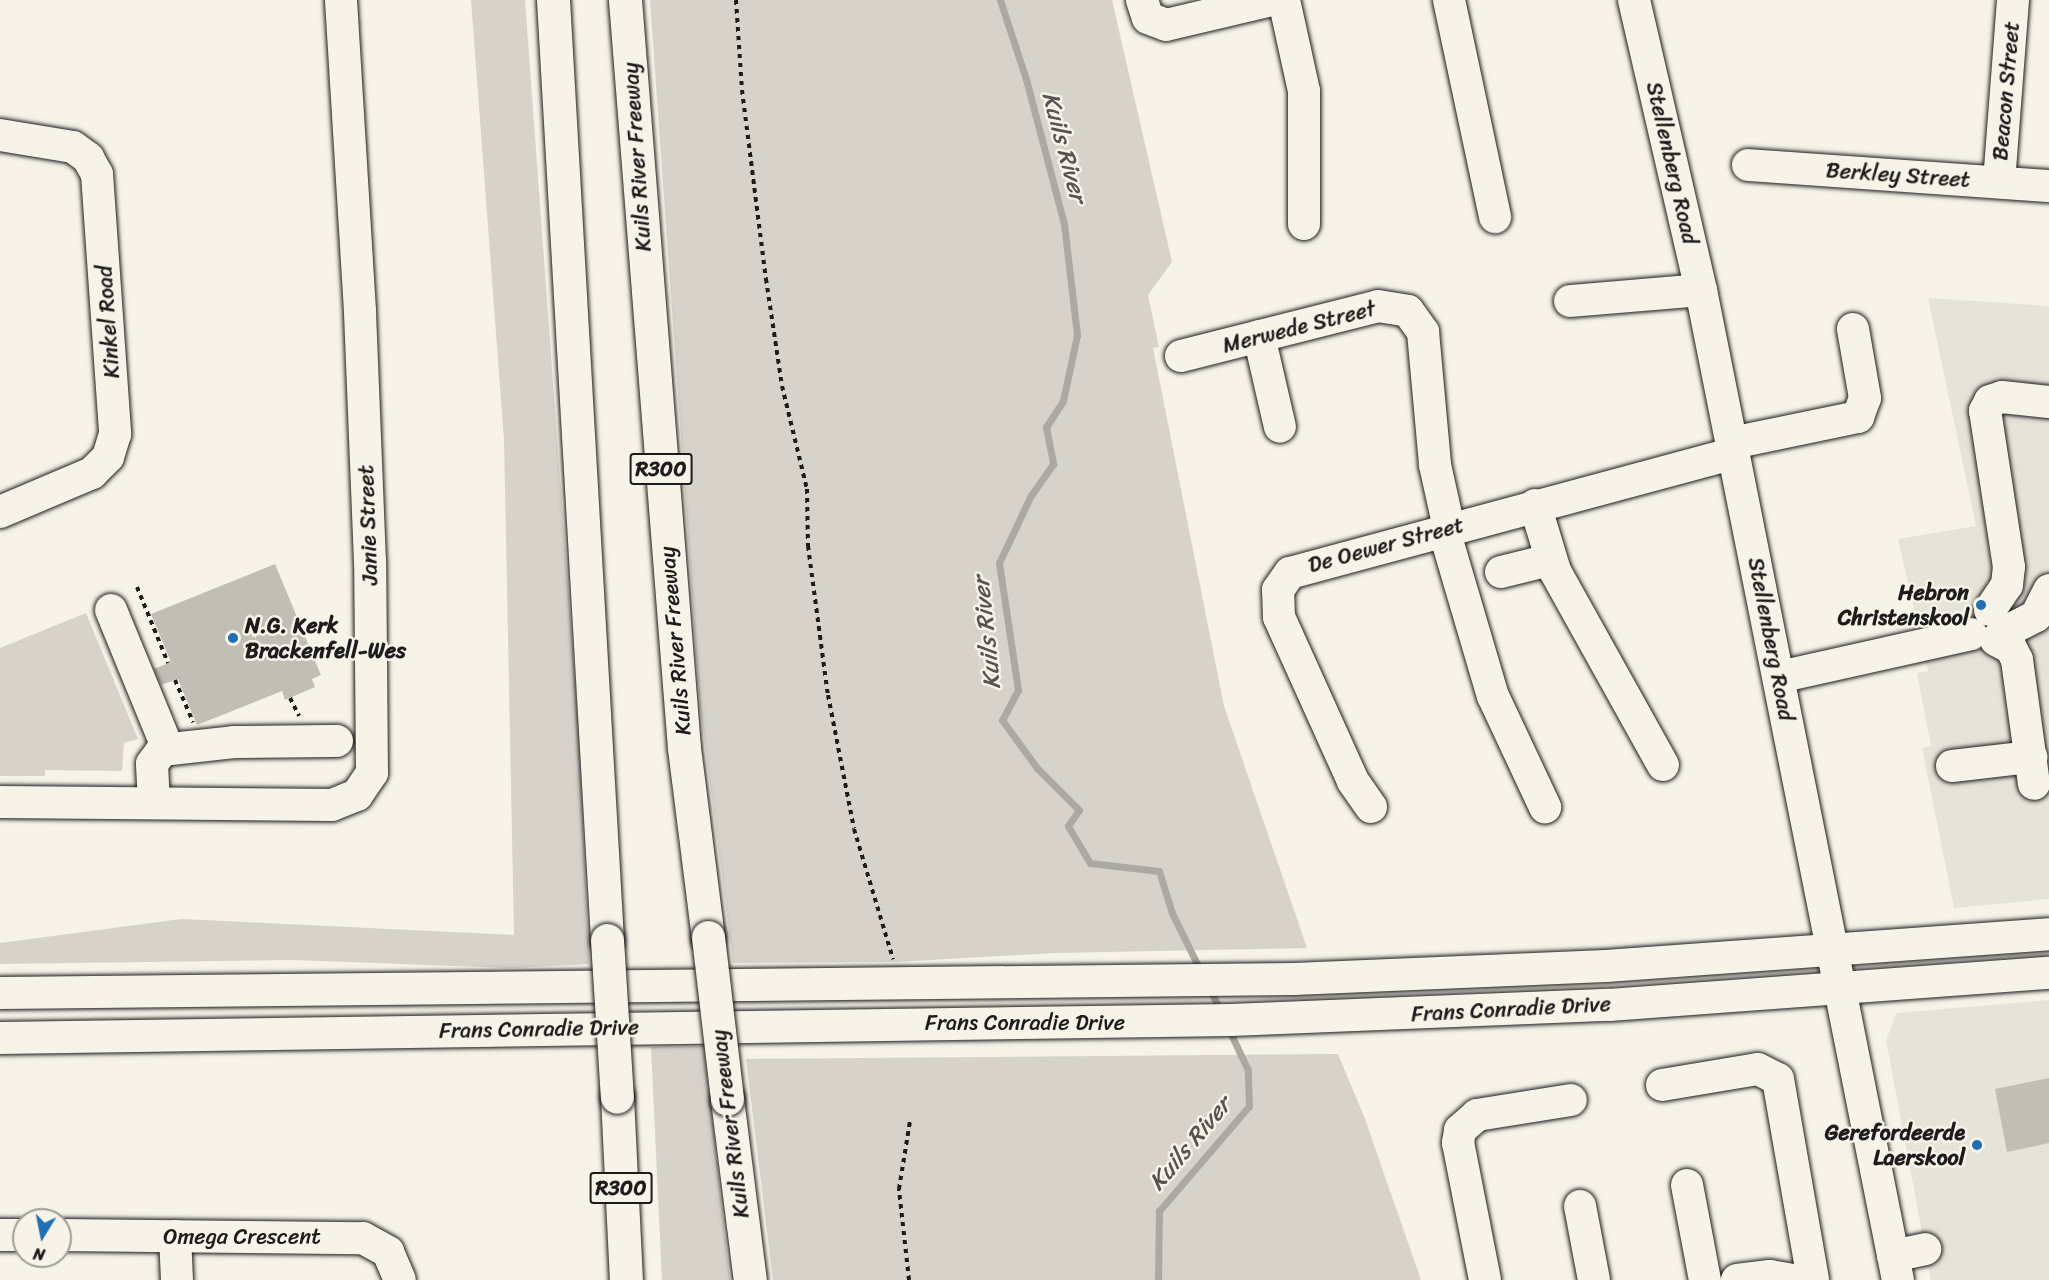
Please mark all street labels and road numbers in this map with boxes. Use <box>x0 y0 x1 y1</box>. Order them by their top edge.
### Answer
street label: Beacon Street <box>1987 20 2025 162</box>
street label: Kuils River Freeway <box>617 61 657 253</box>
street label: Stellenberg Road <box>1640 79 1704 247</box>
street label: Berkley Street <box>1825 157 1971 193</box>
street label: Kinkel Road <box>91 264 125 380</box>
street label: Merwede Street <box>1220 295 1378 359</box>
road number: R300 <box>630 451 692 487</box>
street label: Janie Street <box>353 465 383 585</box>
street label: De Oewer Street <box>1305 511 1467 579</box>
street label: Kuils River Freeway <box>654 545 696 737</box>
street label: Stellenberg Road <box>1742 555 1800 723</box>
street label: Frans Conradie Drive <box>1410 991 1612 1027</box>
street label: Frans Conradie Drive <box>925 1010 1125 1036</box>
street label: Frans Conradie Drive <box>439 1014 639 1044</box>
street label: Kuils River Freeway <box>705 1028 755 1220</box>
road number: R300 <box>590 1170 652 1206</box>
street label: Omega Crescent <box>163 1224 321 1250</box>

